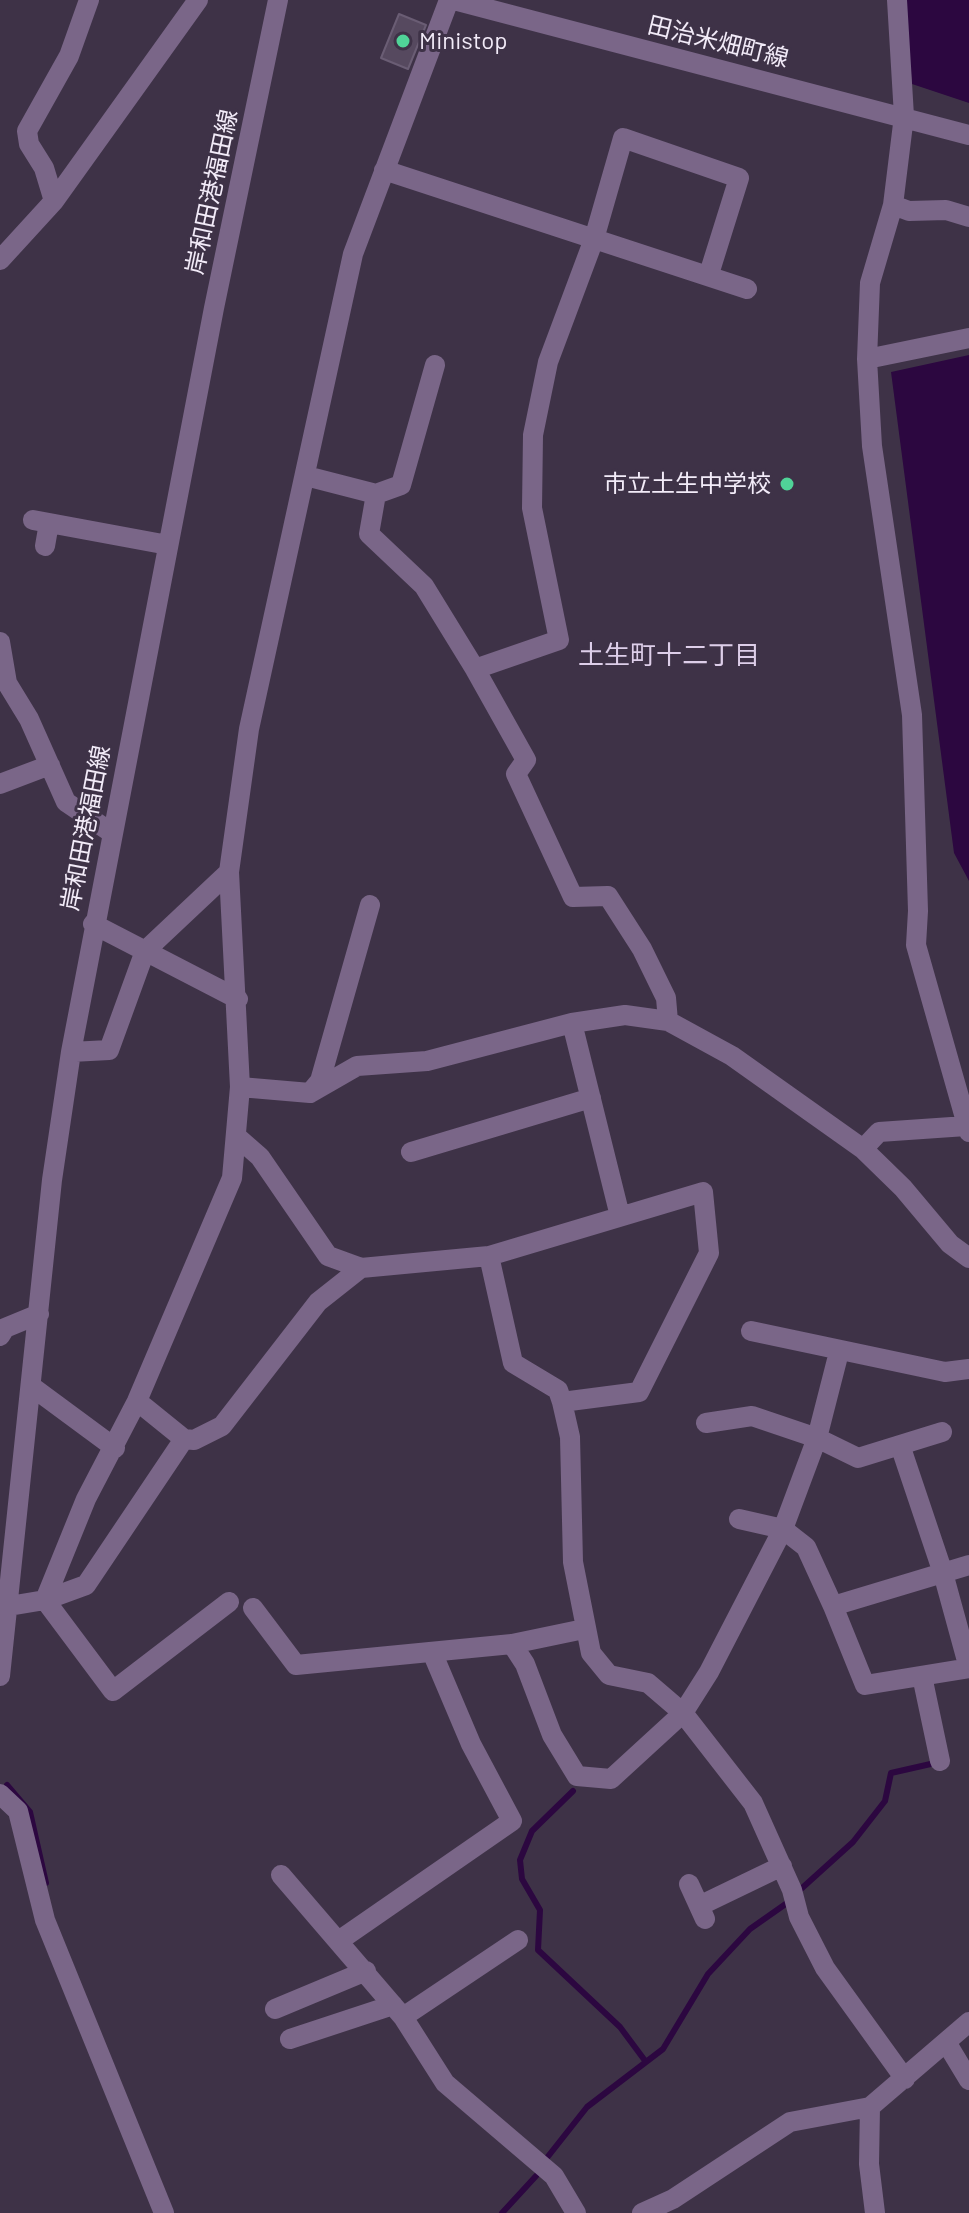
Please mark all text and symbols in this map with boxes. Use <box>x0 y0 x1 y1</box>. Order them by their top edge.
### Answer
street label: 田治米畑町線 <box>645 11 791 73</box>
place label: Ministop <box>419 27 508 55</box>
marker: Ministop <box>394 32 412 50</box>
street label: 岸和田港福田線 <box>180 107 244 277</box>
place label: 市立土生中学校 <box>603 470 771 498</box>
marker: 市立土生中学校 <box>778 475 796 493</box>
district label: 土生町十二丁目 <box>578 639 760 671</box>
street label: 岸和田港福田線 <box>56 743 116 913</box>

